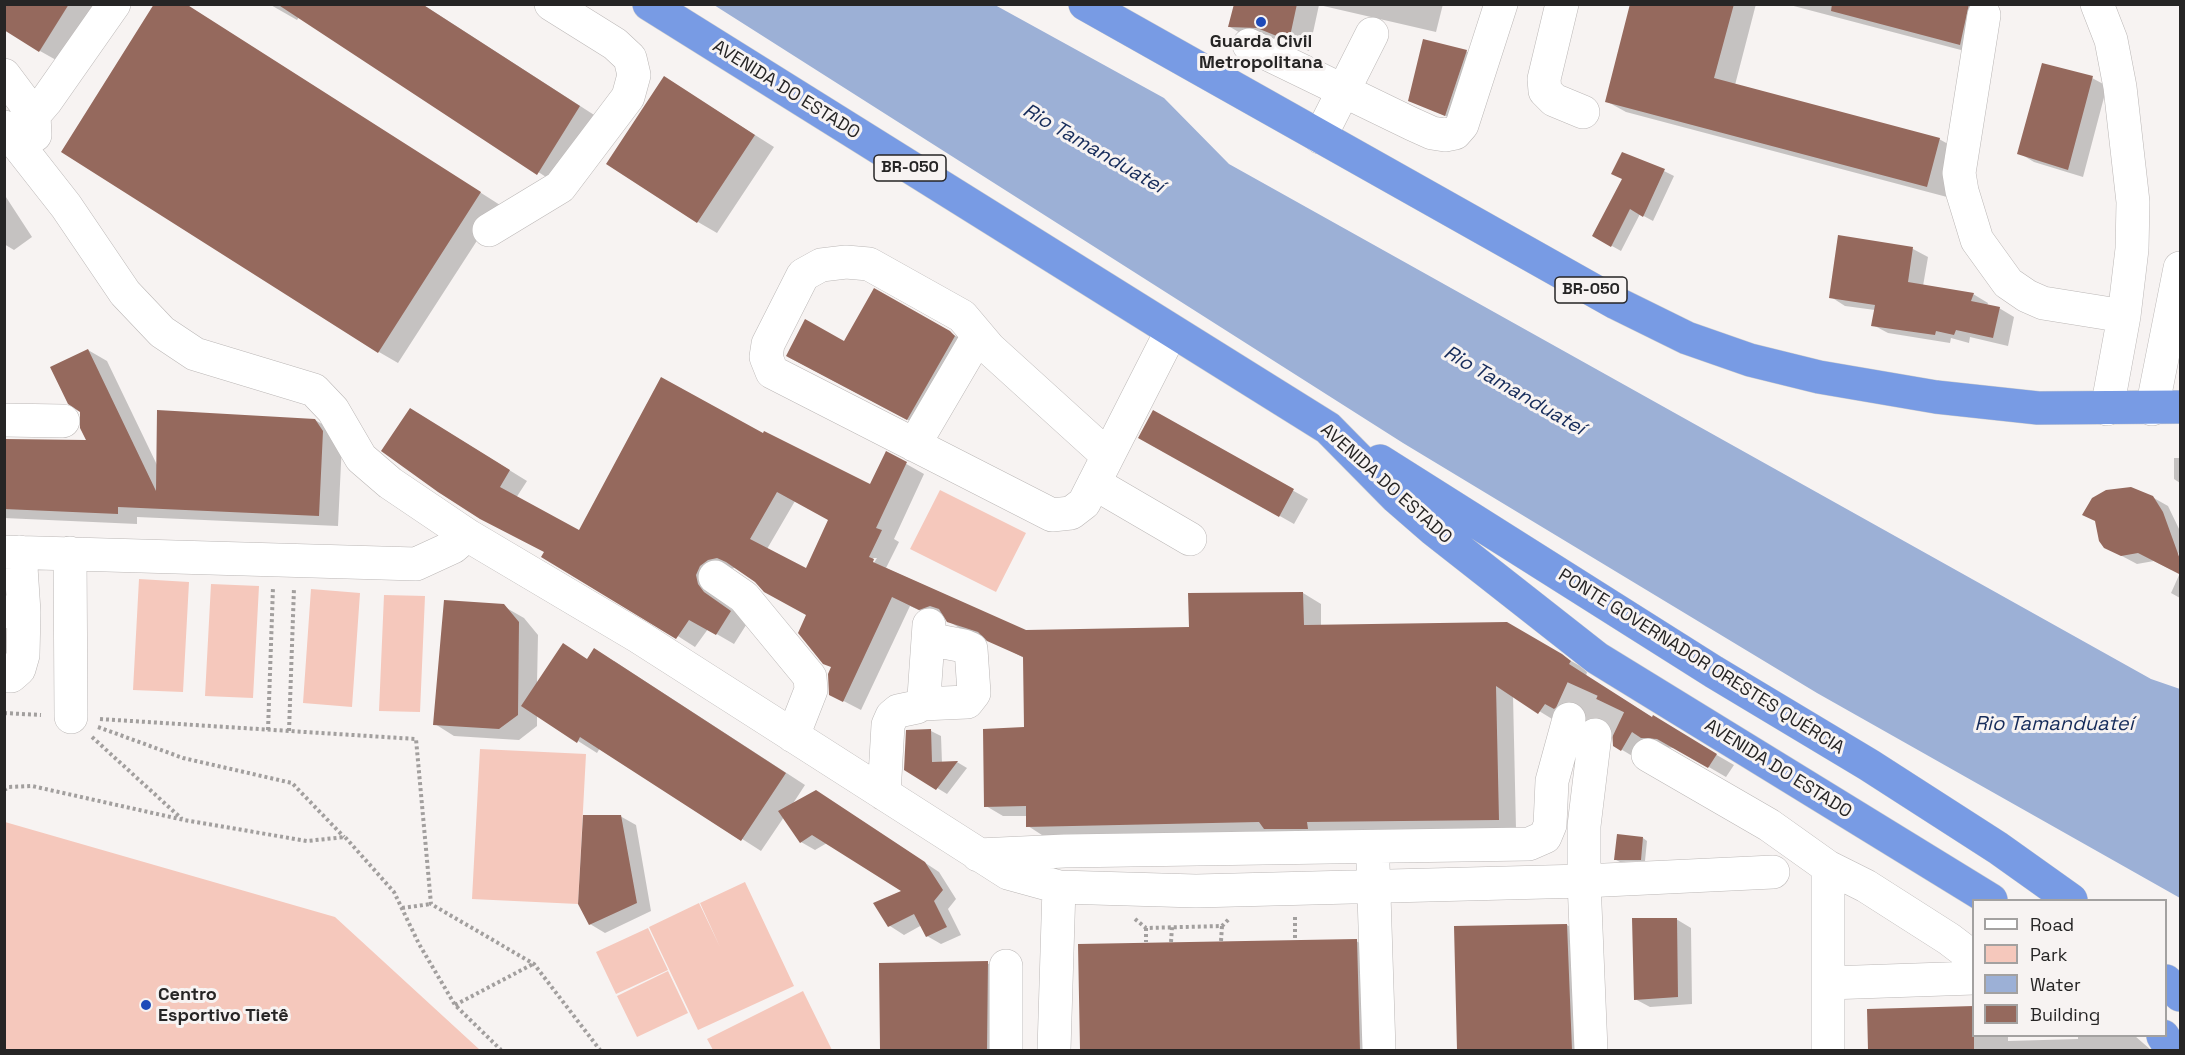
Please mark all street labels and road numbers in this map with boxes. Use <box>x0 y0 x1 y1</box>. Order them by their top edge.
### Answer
street label: AVENIDA DO ESTADO <box>708 36 864 144</box>
road number: BR-050 <box>874 155 946 181</box>
road number: BR-050 <box>1555 277 1627 303</box>
street label: AVENIDA DO ESTADO <box>1316 419 1456 549</box>
street label: PONTE GOVERNADOR ORESTES QUÉRCIA <box>1554 565 1848 759</box>
street label: AVENIDA DO ESTADO <box>1700 715 1856 823</box>

